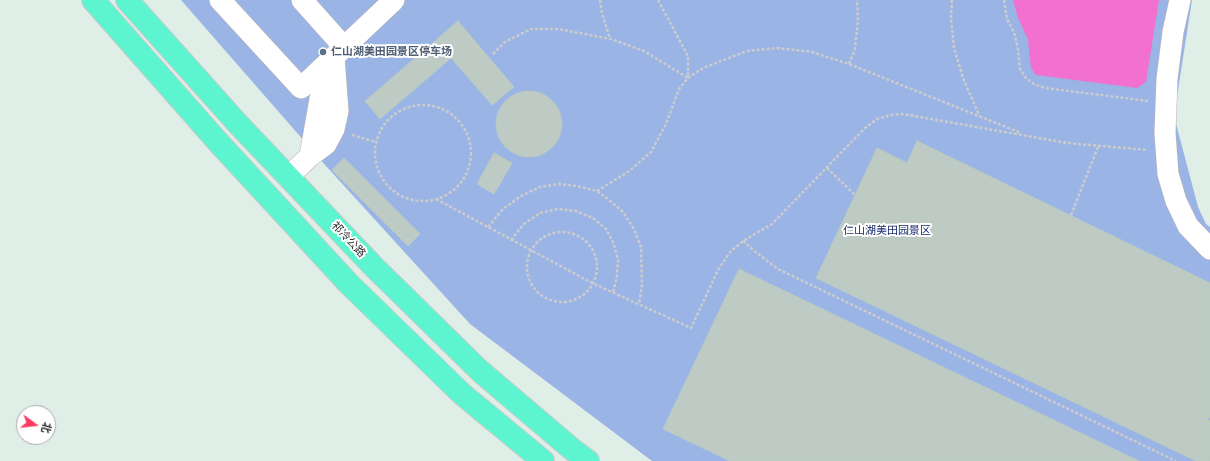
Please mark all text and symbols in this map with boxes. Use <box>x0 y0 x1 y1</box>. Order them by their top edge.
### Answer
place label: 仁山湖美田园景区停车场 <box>331 45 452 59</box>
marker: 仁山湖美田园景区停车场 <box>318 47 328 57</box>
street label: 祁冷公路 <box>328 219 368 261</box>
park label: 仁山湖美田园景区 <box>843 224 931 238</box>
north arrow <box>16 405 56 445</box>
text: 北 <box>37 420 56 435</box>

